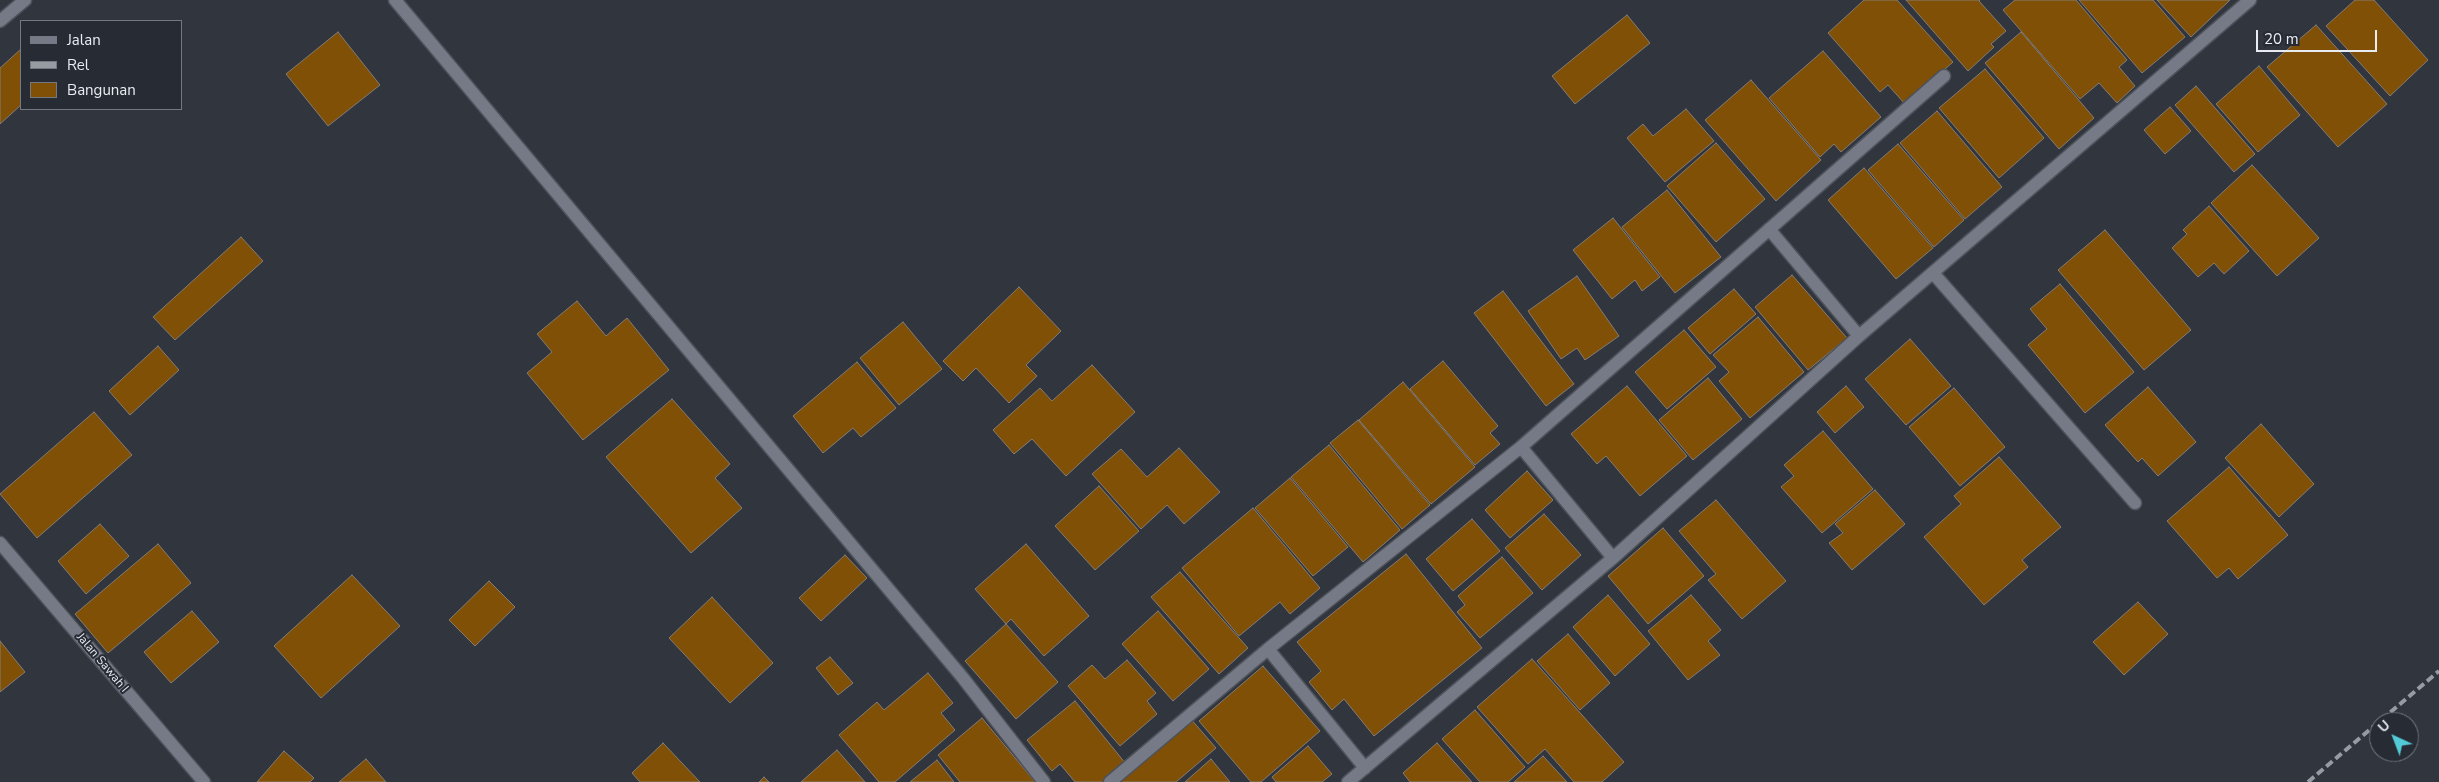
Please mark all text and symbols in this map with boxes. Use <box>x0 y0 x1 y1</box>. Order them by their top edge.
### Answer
legend <box>20 20 182 110</box>
scale bar <box>2259 20 2380 52</box>
text: 20 m <box>2264 29 2299 49</box>
text: Jalan <box>67 30 101 50</box>
text: Rel <box>67 55 89 75</box>
text: Bangunan <box>67 80 136 100</box>
street label: Jalan Sawah I <box>73 630 131 696</box>
north arrow <box>2369 712 2419 762</box>
text: U <box>2374 716 2394 737</box>

